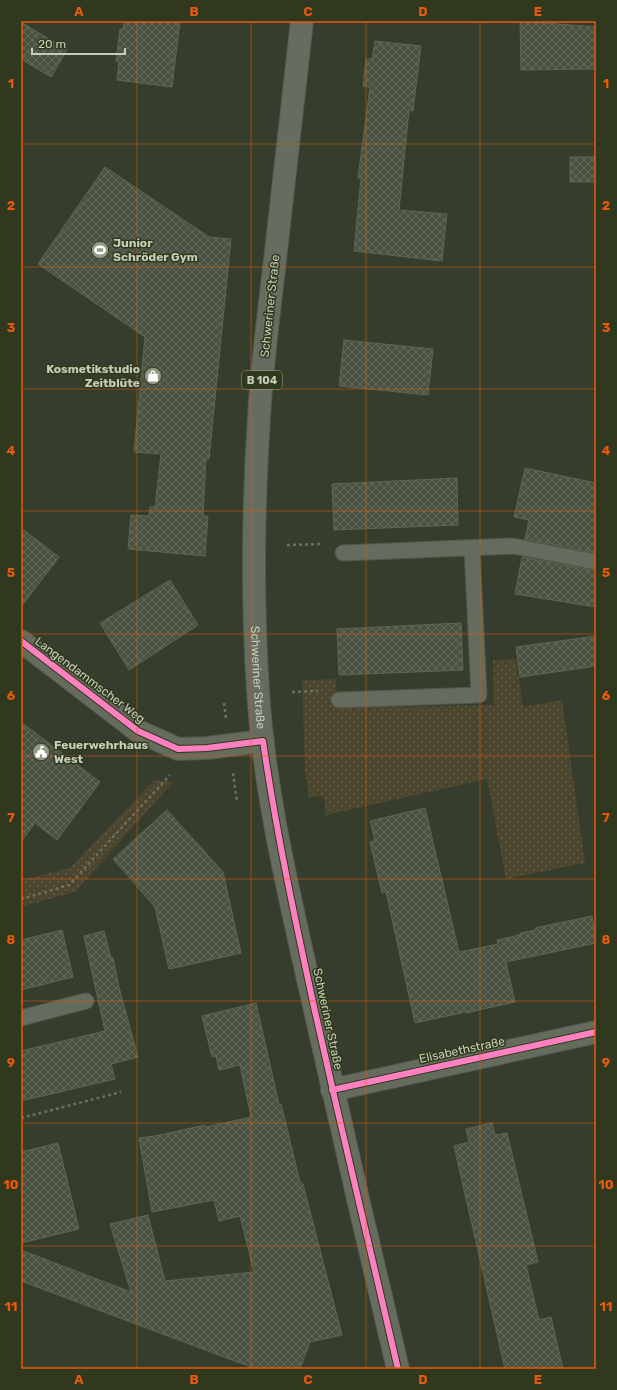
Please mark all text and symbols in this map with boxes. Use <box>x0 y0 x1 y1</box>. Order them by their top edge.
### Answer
text: A <box>74 4 84 19</box>
text: B <box>189 4 199 19</box>
text: C <box>303 4 313 19</box>
text: D <box>418 4 428 19</box>
text: E <box>534 4 542 19</box>
scale bar <box>32 30 125 56</box>
text: 20 m <box>38 37 66 51</box>
text: 1 <box>8 76 14 91</box>
text: 1 <box>603 76 609 91</box>
text: 2 <box>7 198 15 213</box>
text: 2 <box>602 198 610 213</box>
place label: Junior Schröder Gym <box>113 236 198 264</box>
sports icon: Junior Schröder Gym <box>90 240 110 260</box>
street label: Schweriner Straße <box>258 254 282 358</box>
text: 3 <box>7 320 16 335</box>
text: 3 <box>602 320 611 335</box>
place label: Kosmetikstudio Zeitblüte <box>46 362 140 390</box>
shop icon: Kosmetikstudio Zeitblüte <box>143 366 163 386</box>
road number: B 104 <box>242 371 282 389</box>
text: 4 <box>7 443 16 458</box>
text: 4 <box>602 443 611 458</box>
text: 5 <box>7 565 15 580</box>
text: 5 <box>602 565 610 580</box>
street label: Schweriner Straße <box>248 626 268 730</box>
street label: Langendammscher Weg <box>32 634 148 726</box>
text: 6 <box>7 688 16 703</box>
text: 6 <box>602 688 611 703</box>
place label: Feuerwehrhaus West <box>54 738 149 766</box>
public building icon: Feuerwehrhaus West <box>31 742 51 762</box>
text: 7 <box>7 810 15 825</box>
text: 7 <box>602 810 610 825</box>
text: 8 <box>7 932 16 947</box>
text: 8 <box>602 932 611 947</box>
street label: Schweriner Straße <box>310 967 346 1071</box>
street label: Elisabethstraße <box>418 1034 506 1066</box>
text: 9 <box>7 1055 15 1070</box>
text: 9 <box>602 1055 610 1070</box>
text: 10 <box>3 1177 19 1192</box>
text: 10 <box>598 1177 614 1192</box>
text: 11 <box>5 1299 17 1314</box>
text: 11 <box>600 1299 612 1314</box>
text: A <box>74 1372 84 1387</box>
text: B <box>189 1372 199 1387</box>
text: C <box>303 1372 313 1387</box>
text: D <box>418 1372 428 1387</box>
text: E <box>534 1372 542 1387</box>

